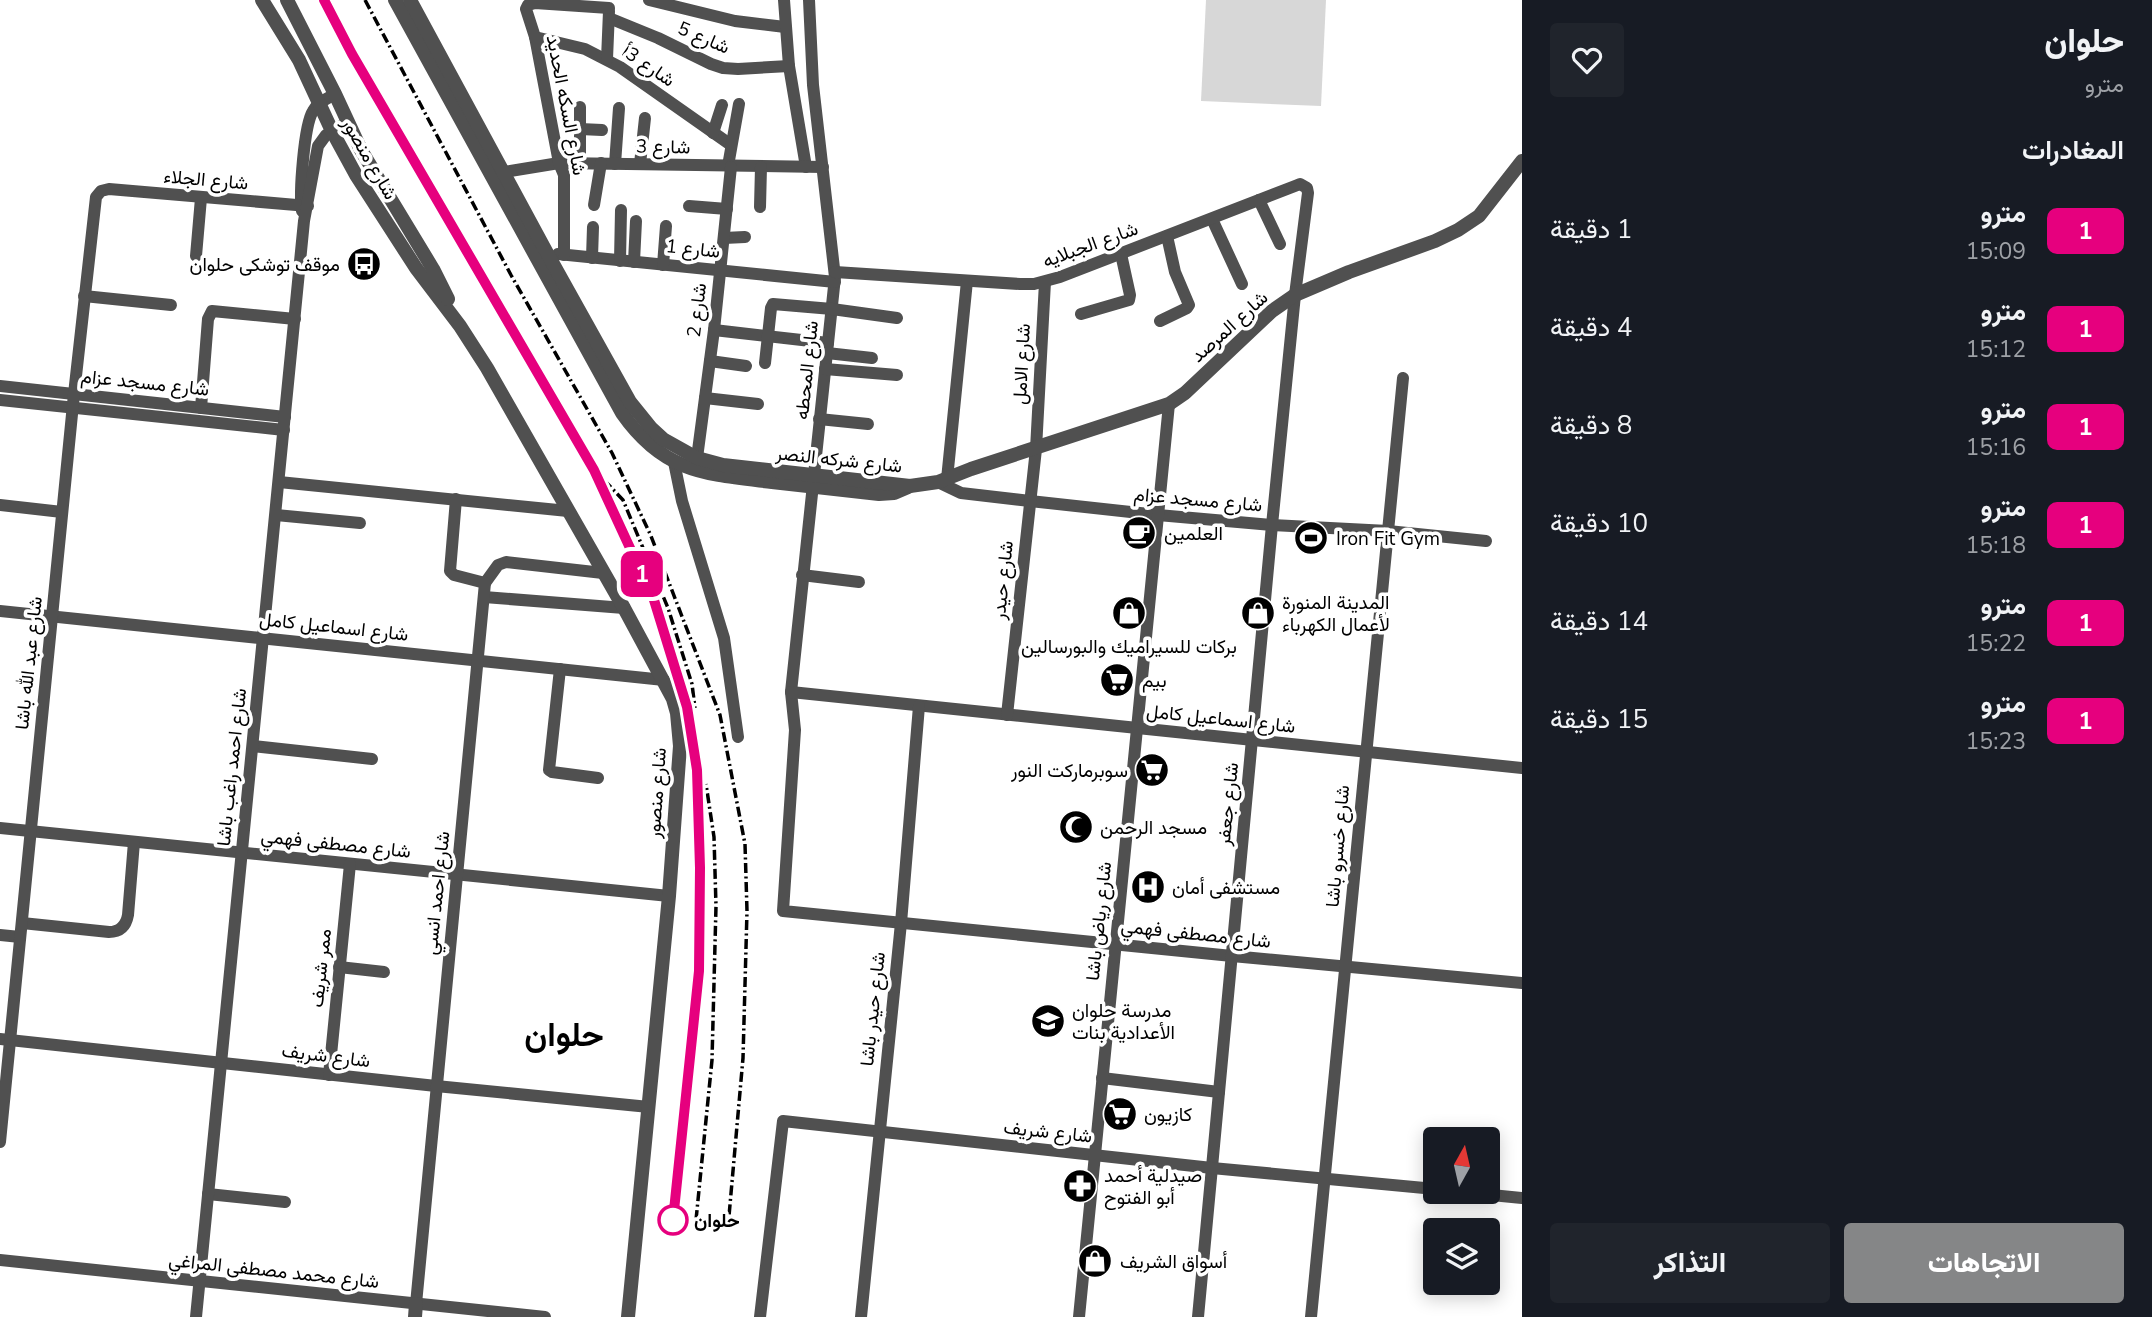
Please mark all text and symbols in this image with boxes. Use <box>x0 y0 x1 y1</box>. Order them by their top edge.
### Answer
street label: شارع 5 <box>673 15 734 61</box>
text: حلوان <box>2044 19 2124 64</box>
button: heart <box>1550 23 1624 97</box>
street label: شارع السكه الحديد <box>540 33 592 178</box>
street label: شارع 3أ <box>617 39 680 93</box>
text: مترو <box>2085 69 2124 100</box>
street label: شارع منصور <box>335 112 403 204</box>
text: المغادرات <box>2022 133 2124 168</box>
street label: شارع 3 <box>636 134 690 160</box>
street label: شارع الجلاء <box>162 163 249 197</box>
text: مترو <box>1981 196 2026 231</box>
text: 1 دقيقة <box>1550 212 1632 247</box>
text: 1 <box>2078 215 2093 247</box>
street label: شارع الجبلايه <box>1039 216 1142 274</box>
street label: شارع 1 <box>664 233 721 265</box>
text: 15:09 <box>1966 236 2026 267</box>
bus stop icon: موقف توشكى حلوان <box>345 245 383 283</box>
place label: موقف توشكى حلوان <box>190 252 340 278</box>
street label: شارع 2 <box>681 281 713 339</box>
street label: شارع المرصد <box>1185 285 1274 368</box>
text: مترو <box>1981 294 2026 329</box>
text: 4 دقيقة <box>1550 310 1632 345</box>
text: 1 <box>2078 313 2093 345</box>
street label: شارع المحطه <box>789 319 825 421</box>
street label: شارع الامل <box>1007 323 1037 405</box>
text: 15:12 <box>1966 334 2026 365</box>
street label: شارع مسجد عزام <box>79 363 210 403</box>
text: مترو <box>1981 392 2026 427</box>
text: 8 دقيقة <box>1550 408 1632 443</box>
text: 1 <box>2078 411 2093 443</box>
text: 15:16 <box>1966 432 2026 463</box>
street label: شارع شركه النصر <box>773 440 903 480</box>
street label: شارع مسجد عزام <box>1133 481 1263 519</box>
text: مترو <box>1981 490 2026 525</box>
text: 10 دقيقة <box>1550 506 1648 541</box>
text: 1 <box>2078 509 2093 541</box>
cafe icon: العلمين <box>1120 514 1158 552</box>
sports icon: Iron Fit Gym <box>1292 519 1330 557</box>
place label: العلمين <box>1164 521 1223 547</box>
place label: Iron Fit Gym <box>1336 526 1440 552</box>
text: 15:18 <box>1966 530 2026 561</box>
street label: شارع حيدر <box>986 539 1020 622</box>
line badge: 1 <box>619 551 665 597</box>
text: 1 <box>635 558 649 590</box>
text: مترو <box>1981 588 2026 623</box>
place label: المدينة المنورة لأعمال الكهرباء <box>1282 590 1390 638</box>
shop icon: بركات للسيراميك والبورسالين <box>1110 594 1148 632</box>
shop icon: المدينة المنورة لأعمال الكهرباء <box>1239 594 1277 632</box>
street label: شارع عبد الله باشا <box>9 595 49 731</box>
text: 14 دقيقة <box>1550 604 1648 639</box>
street label: شارع اسماعيل كامل <box>258 606 410 648</box>
text: 1 <box>2078 607 2093 639</box>
text: 15:22 <box>1966 628 2026 659</box>
place label: بركات للسيراميك والبورسالين <box>1021 634 1237 660</box>
supermarket icon: بيم <box>1098 661 1136 699</box>
place label: بيم <box>1142 668 1167 694</box>
text: مترو <box>1981 686 2026 721</box>
street label: شارع احمد راغب باشا <box>211 687 253 847</box>
street label: شارع اسماعيل كامل <box>1145 698 1297 740</box>
text: 15 دقيقة <box>1550 702 1648 737</box>
text: 1 <box>2078 705 2093 737</box>
text: 15:23 <box>1966 726 2026 757</box>
street label: شارع منصور <box>641 747 673 840</box>
supermarket icon: سوبرماركت النور <box>1133 751 1171 789</box>
place label: سوبرماركت النور <box>1010 758 1128 784</box>
street label: شارع جعفر <box>1211 761 1245 848</box>
street label: شارع خسرو باشا <box>1320 784 1356 908</box>
mosque icon: مسجد الرحمن <box>1057 808 1095 846</box>
place label: مسجد الرحمن <box>1100 815 1207 841</box>
street label: شارع مصطفى فهمي <box>259 823 412 867</box>
street label: شارع احمد انسي <box>418 830 458 956</box>
street label: شارع رياض باشا <box>1080 860 1118 982</box>
hospital icon: مستشفى أمان <box>1129 868 1167 906</box>
place label: مستشفى أمان <box>1172 875 1280 901</box>
street label: شارع مصطفى فهمي <box>1119 913 1272 957</box>
street label: ممر شريف <box>304 927 338 1009</box>
street label: شارع حيدر باشا <box>854 951 892 1068</box>
place label: مدرسة حلوان الأعدادية بنات <box>1072 998 1175 1046</box>
school or university icon: مدرسة حلوان الأعدادية بنات <box>1029 1002 1067 1040</box>
district label: حلوان <box>524 1013 604 1058</box>
street label: شارع شريف <box>280 1038 372 1074</box>
supermarket icon: كازيون <box>1101 1095 1139 1133</box>
place label: كازيون <box>1144 1102 1192 1128</box>
street label: شارع شريف <box>1002 1114 1094 1150</box>
north arrow <box>1423 1127 1500 1204</box>
map controls <box>1423 1127 1500 1295</box>
place label: صيدلية أحمد أبو الفتوح <box>1104 1163 1202 1211</box>
pharmacy icon: صيدلية أحمد أبو الفتوح <box>1061 1167 1099 1205</box>
marker: حلوان <box>658 1205 688 1235</box>
place label: حلوان <box>694 1208 740 1234</box>
button: layers <box>1423 1218 1500 1295</box>
button: التذاكر <box>1550 1223 1830 1303</box>
button: الاتجاهات <box>1844 1223 2124 1303</box>
shop icon: أسواق الشريف <box>1076 1242 1114 1280</box>
street label: شارع محمد مصطفى المراغي <box>167 1247 380 1297</box>
place label: أسواق الشريف <box>1120 1249 1227 1275</box>

